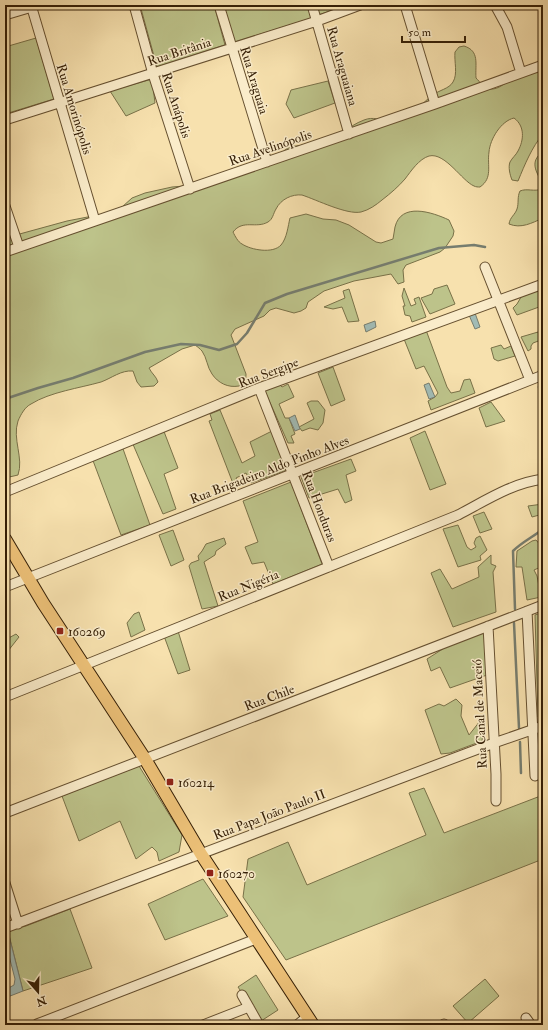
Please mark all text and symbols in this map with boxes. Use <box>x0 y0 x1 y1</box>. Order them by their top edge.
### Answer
scale bar <box>402 18 465 44</box>
street label: Rua Araguaiana <box>323 25 361 108</box>
text: 50 m <box>408 25 432 40</box>
street label: Rua Britânia <box>146 34 214 70</box>
street label: Rua Araguaia <box>236 45 272 117</box>
street label: Rua Amorinópolis <box>52 62 96 157</box>
street label: Rua Anápolis <box>157 70 194 141</box>
street label: Rua Avelinópolis <box>227 126 315 171</box>
street label: Rua Sergipe <box>236 354 302 393</box>
street label: Rua Brigadeiro Aldo Pinho Alves <box>188 432 352 508</box>
street label: Rua Honduras <box>298 468 340 545</box>
street label: Rua Nigéria <box>215 566 282 605</box>
place label: 160269 <box>68 624 106 640</box>
marker: 160269 <box>55 626 65 636</box>
street label: Rua Canal de Maceió <box>469 659 491 769</box>
street label: Rua Chile <box>242 681 297 715</box>
place label: 160214 <box>178 775 215 791</box>
marker: 160214 <box>165 777 175 787</box>
street label: Rua Papa João Paulo II <box>211 786 328 845</box>
place label: 160270 <box>218 866 255 882</box>
marker: 160270 <box>205 868 215 878</box>
north arrow <box>18 972 58 1012</box>
text: N <box>33 993 49 1009</box>

